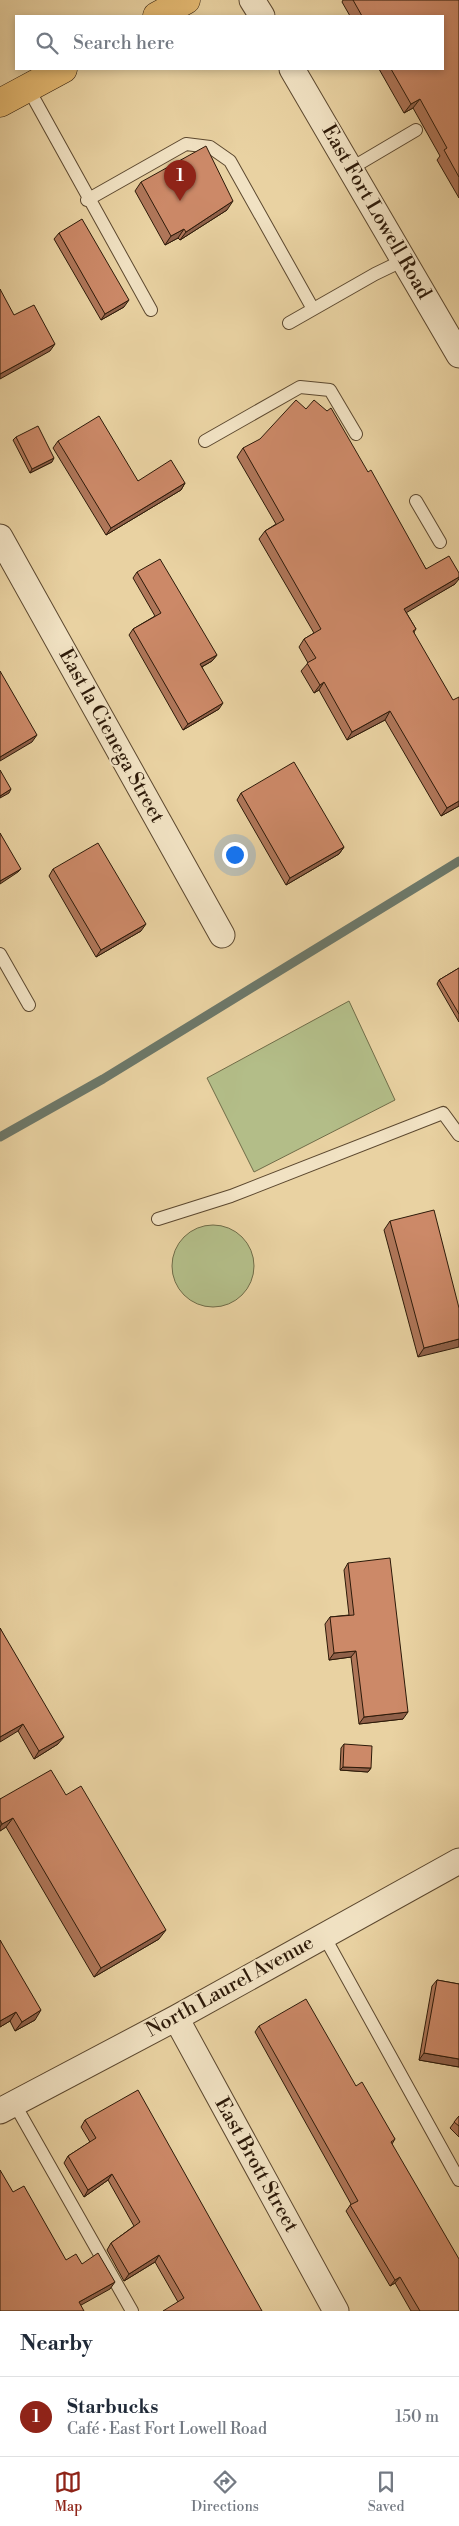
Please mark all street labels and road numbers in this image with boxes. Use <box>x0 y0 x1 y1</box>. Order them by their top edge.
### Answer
street label: East Fort Lowell Road <box>316 120 437 304</box>
street label: East la Cienega Street <box>53 644 169 828</box>
street label: North Laurel Avenue <box>142 1931 318 2043</box>
street label: East Brott Street <box>209 2093 303 2237</box>

